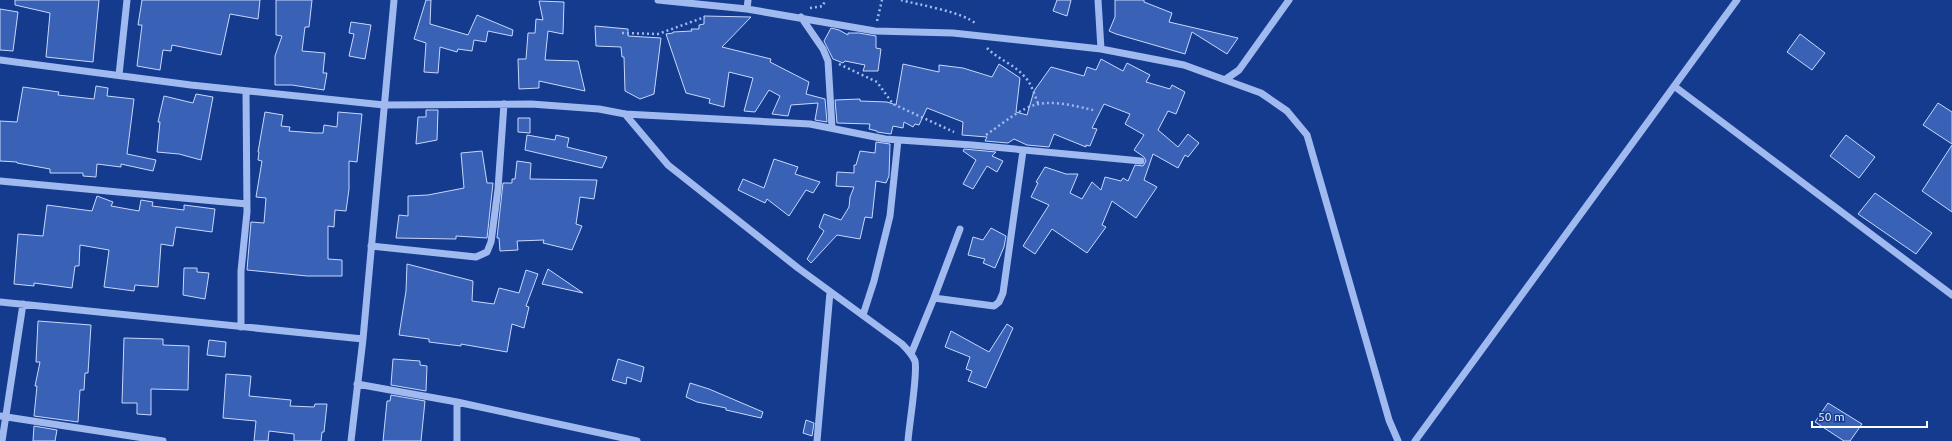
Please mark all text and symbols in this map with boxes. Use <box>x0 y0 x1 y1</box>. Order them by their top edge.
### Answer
scale bar <box>1812 403 1927 429</box>
text: 50 m <box>1818 410 1845 423</box>

